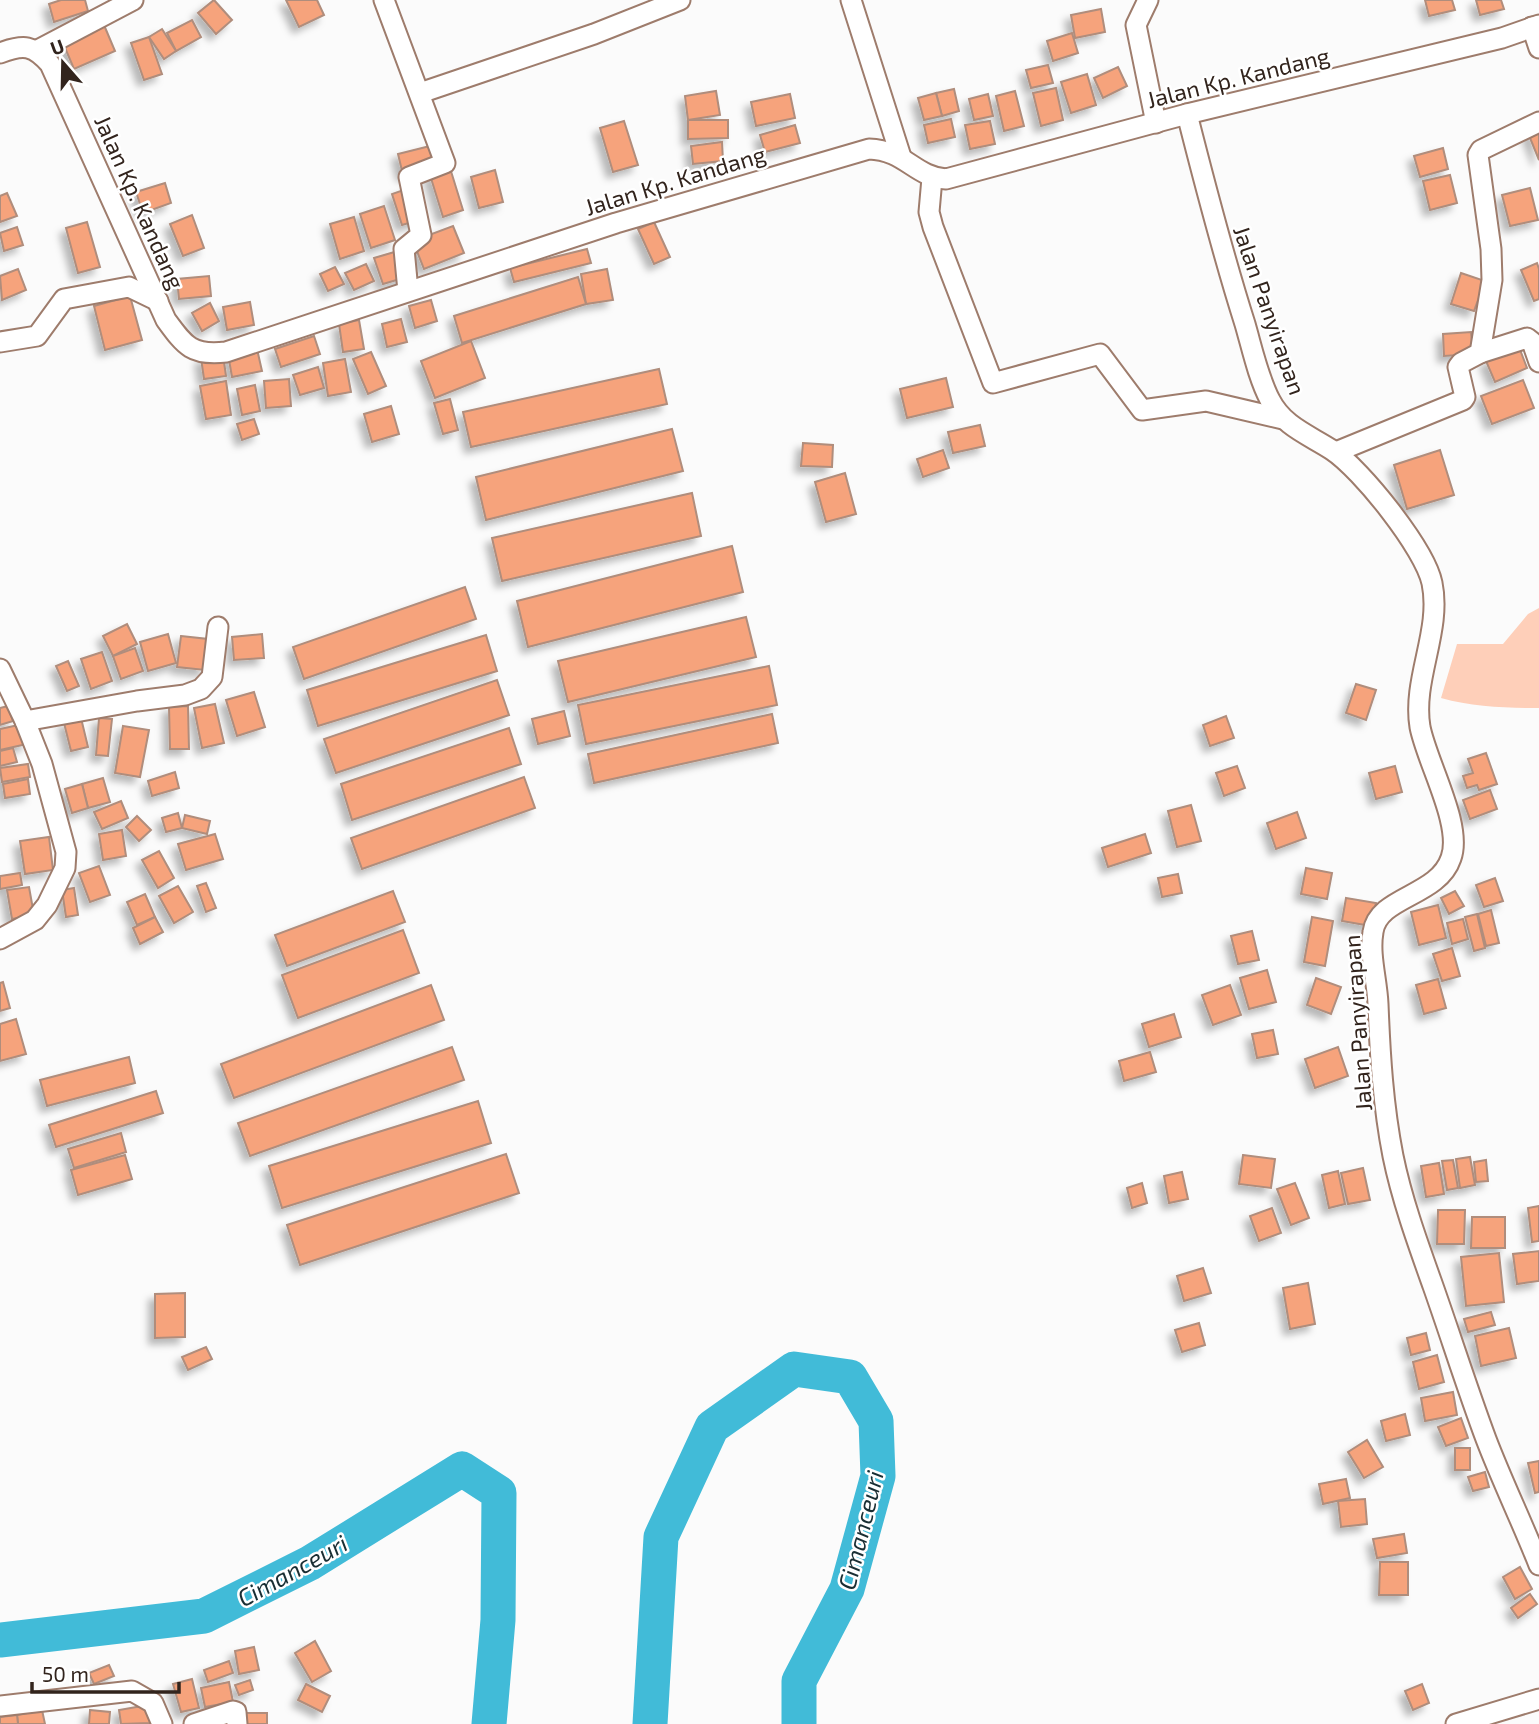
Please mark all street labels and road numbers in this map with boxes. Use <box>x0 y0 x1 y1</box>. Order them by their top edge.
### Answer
street label: Jalan Kp. Kandang <box>1144 41 1332 113</box>
street label: Jalan Kp. Kandang <box>89 111 191 293</box>
street label: Jalan Kp. Kandang <box>581 139 769 221</box>
street label: Jalan Panyirapan <box>1228 222 1312 398</box>
street label: Jalan Panyirapan <box>1337 934 1377 1112</box>

